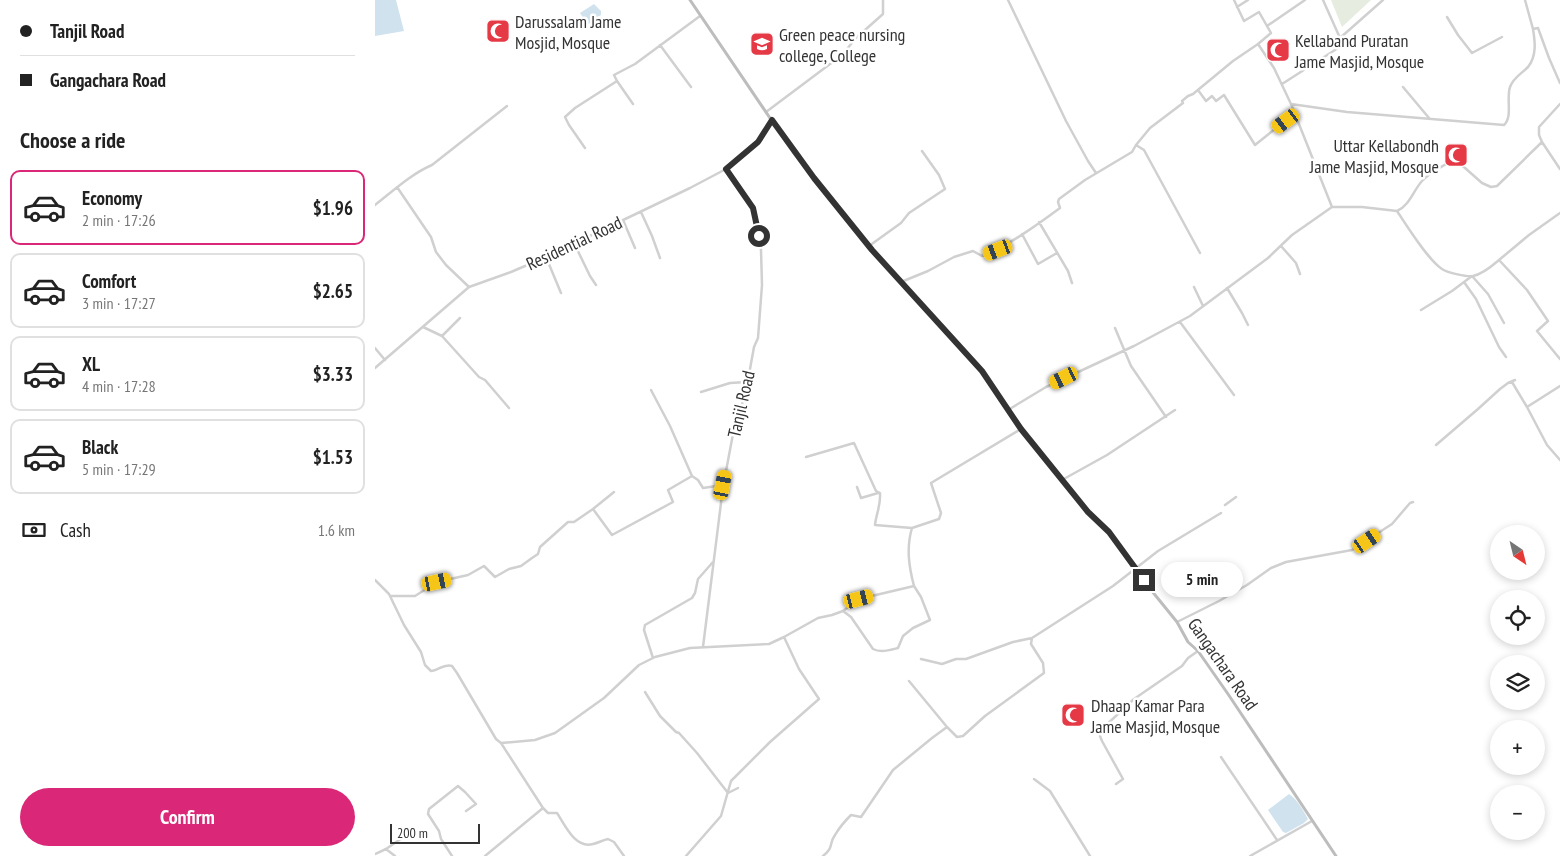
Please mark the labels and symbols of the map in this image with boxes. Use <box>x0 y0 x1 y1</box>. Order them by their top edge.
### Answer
place label: Darussalam Jame Mosjid, Mosque <box>515 10 621 54</box>
mosque icon: Darussalam Jame Mosjid, Mosque <box>485 18 511 44</box>
place label: Green peace nursing college, College <box>779 23 905 67</box>
place label: Kellaband Puratan Jame Masjid, Mosque <box>1294 29 1424 73</box>
school or university icon: Green peace nursing college, College <box>749 31 775 57</box>
mosque icon: Kellaband Puratan Jame Masjid, Mosque <box>1265 37 1291 63</box>
car <box>1269 106 1302 136</box>
place label: Uttar Kellabondh Jame Masjid, Mosque <box>1309 134 1439 178</box>
mosque icon: Uttar Kellabondh Jame Masjid, Mosque <box>1443 142 1469 168</box>
street label: Residential Road <box>522 211 626 275</box>
route start <box>748 225 770 247</box>
car <box>981 238 1014 262</box>
car <box>1047 365 1080 391</box>
street label: Tanjil Road <box>722 368 760 440</box>
car <box>712 469 733 501</box>
north arrow <box>1490 525 1545 580</box>
car <box>1350 526 1383 556</box>
callout: 5 min <box>1161 562 1244 598</box>
route end <box>1133 569 1155 591</box>
car <box>420 572 453 592</box>
car <box>842 588 875 610</box>
street label: Gangachara Road <box>1183 614 1263 714</box>
place label: Dhaap Kamar Para Jame Masjid, Mosque <box>1090 694 1220 738</box>
mosque icon: Dhaap Kamar Para Jame Masjid, Mosque <box>1060 702 1086 728</box>
scale bar <box>390 821 480 844</box>

